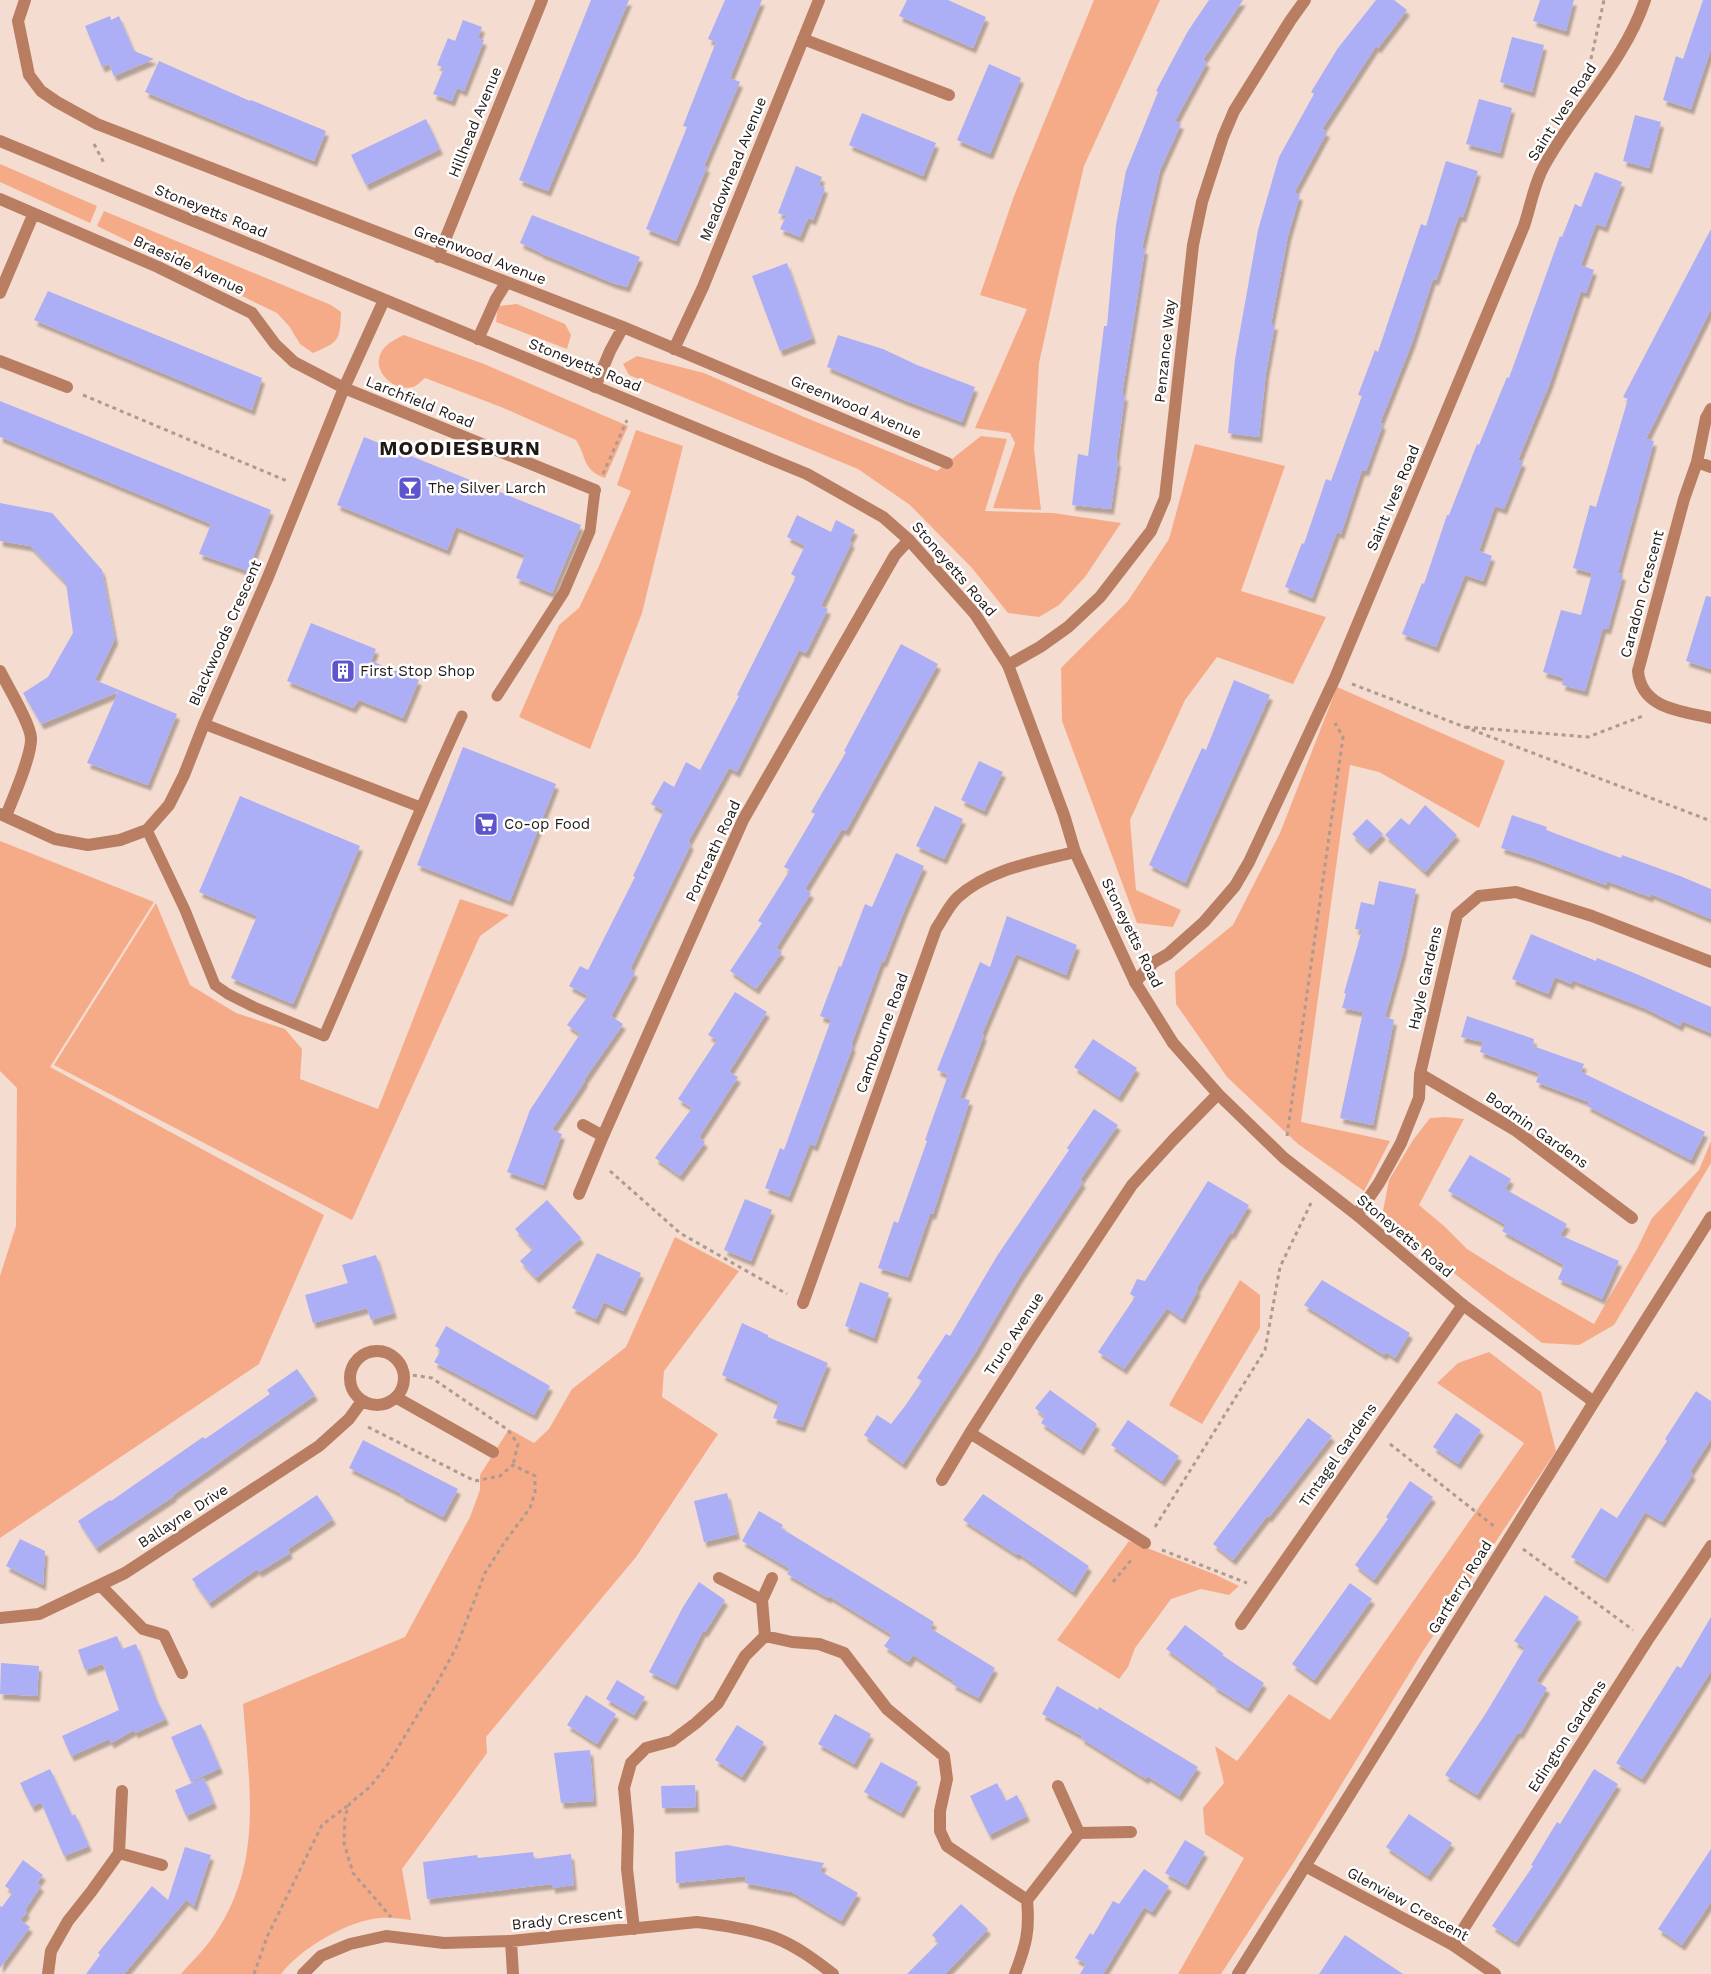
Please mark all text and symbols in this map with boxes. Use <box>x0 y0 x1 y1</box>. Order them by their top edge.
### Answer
street label: Saint Ives Road <box>1524 60 1600 164</box>
street label: Hillhead Avenue <box>445 64 505 180</box>
street label: Meadowhead Avenue <box>696 94 770 244</box>
street label: Stoneyetts Road <box>152 180 270 242</box>
street label: Greenwood Avenue <box>411 221 549 289</box>
street label: Braeside Avenue <box>131 231 247 299</box>
street label: Penzance Way <box>1151 298 1179 404</box>
street label: Stoneyetts Road <box>526 334 644 396</box>
street label: Greenwood Avenue <box>788 371 924 443</box>
street label: Larchfield Road <box>363 372 477 432</box>
district label: MOODIESBURN <box>379 436 541 460</box>
street label: Saint Ives Road <box>1363 442 1423 554</box>
bar icon: The Silver Larch <box>397 475 423 501</box>
place label: The Silver Larch <box>428 479 546 497</box>
street label: Stoneyetts Road <box>908 518 1000 620</box>
street label: Caradon Crescent <box>1616 528 1668 660</box>
street label: Blackwoods Crescent <box>185 557 266 709</box>
building icon: First Stop Shop <box>330 658 356 684</box>
place label: First Stop Shop <box>360 662 475 680</box>
street label: Portreath Road <box>682 797 744 905</box>
supermarket icon: Co-op Food <box>473 811 499 837</box>
place label: Co-op Food <box>504 815 590 833</box>
street label: Stoneyetts Road <box>1098 875 1166 991</box>
street label: Hayle Gardens <box>1404 924 1446 1031</box>
street label: Cambourne Road <box>852 970 912 1096</box>
street label: Bodmin Gardens <box>1482 1088 1592 1172</box>
street label: Stoneyetts Road <box>1353 1191 1457 1281</box>
street label: Truro Avenue <box>980 1289 1048 1379</box>
street label: Tintagel Gardens <box>1295 1399 1381 1511</box>
street label: Ballayne Drive <box>135 1480 231 1552</box>
street label: Gartferry Road <box>1424 1537 1496 1637</box>
street label: Edington Gardens <box>1524 1676 1610 1795</box>
street label: Glenview Crescent <box>1344 1863 1472 1945</box>
street label: Brady Crescent <box>511 1904 624 1934</box>

